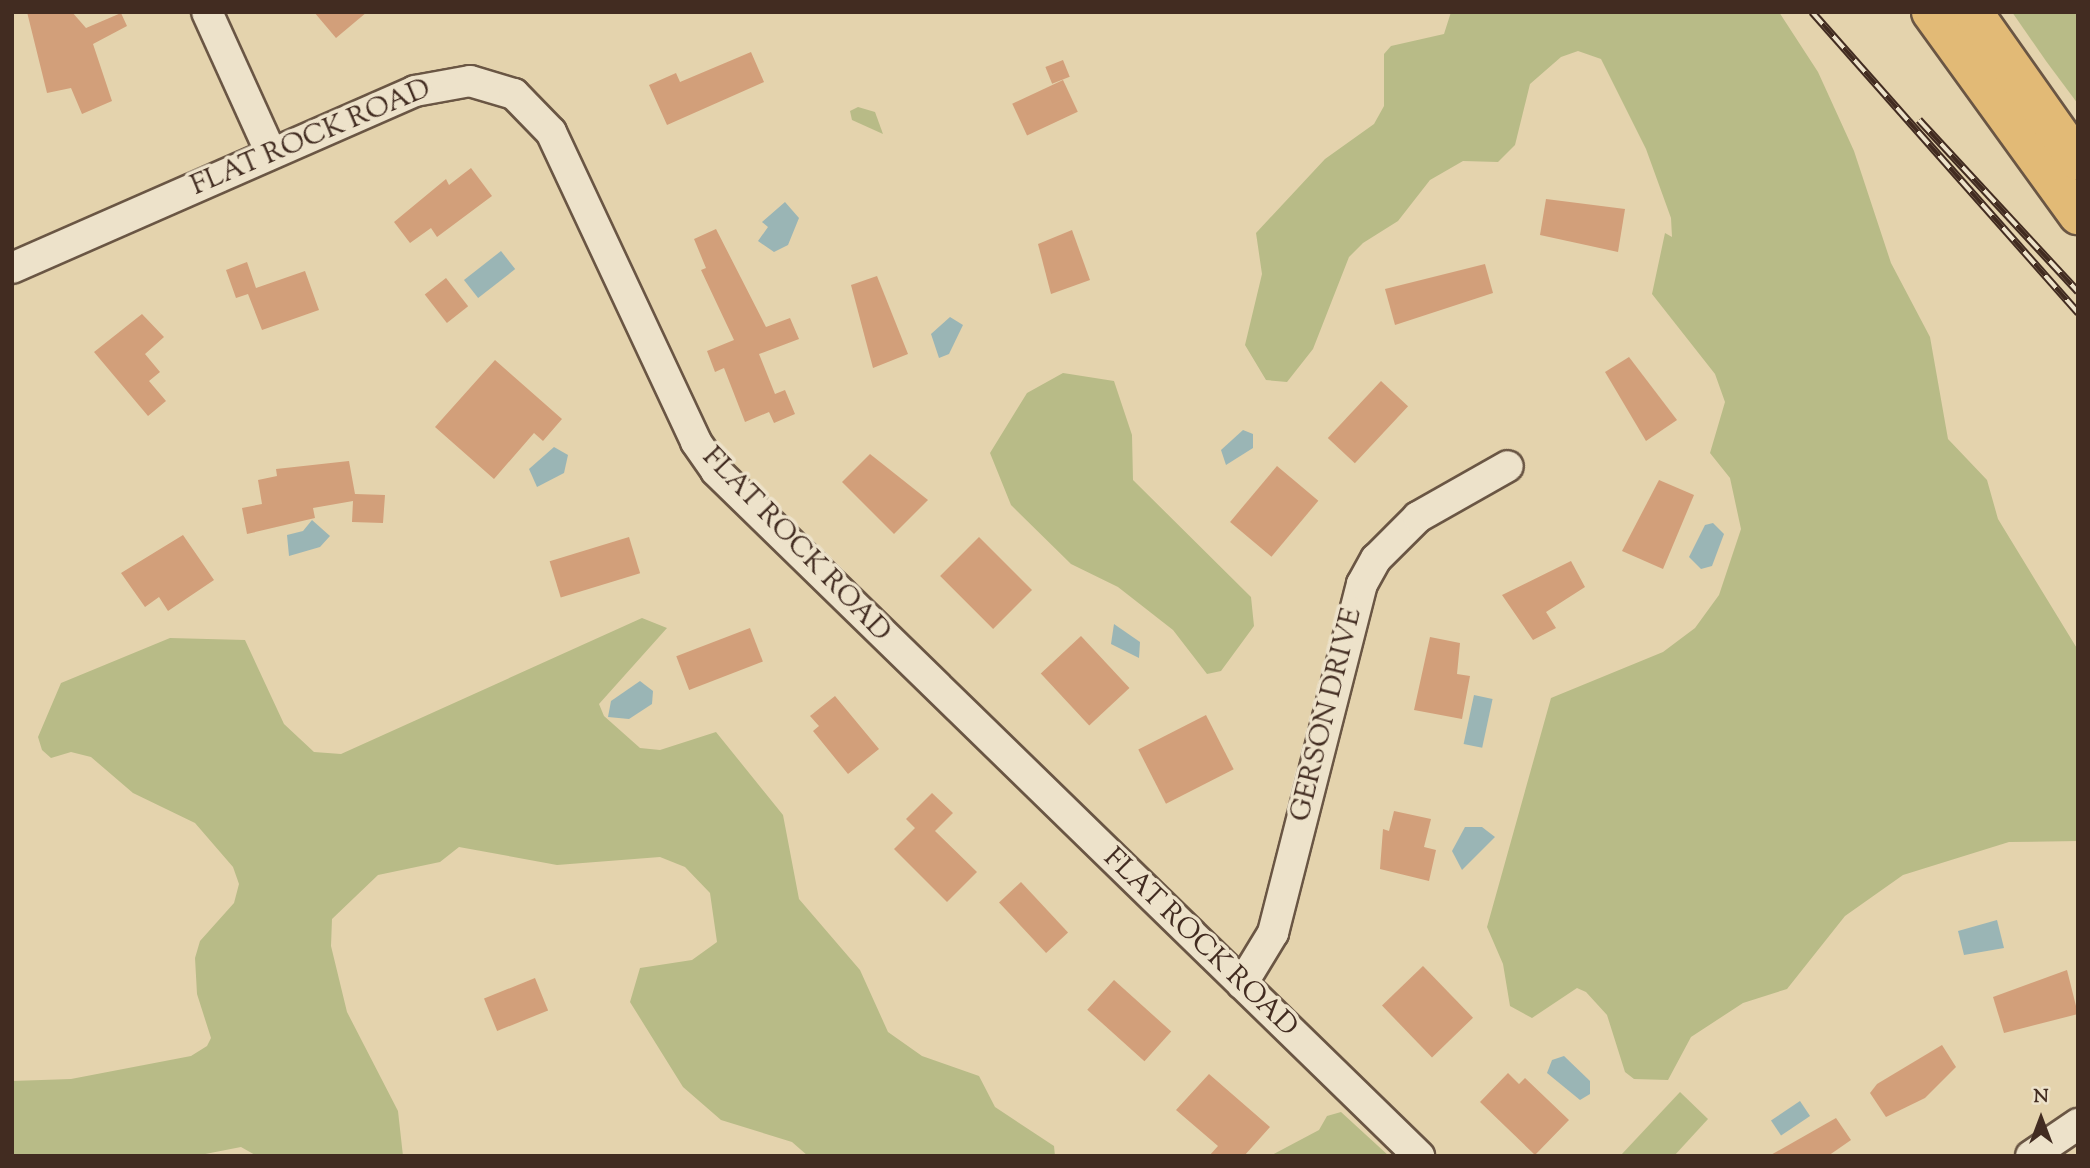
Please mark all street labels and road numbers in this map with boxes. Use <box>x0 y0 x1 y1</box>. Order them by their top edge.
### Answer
street label: FLAT ROCK ROAD <box>186 72 436 204</box>
street label: FLAT ROCK ROAD <box>695 441 897 649</box>
street label: GERSON DRIVE <box>1284 605 1370 825</box>
street label: FLAT ROCK ROAD <box>1096 842 1304 1044</box>

